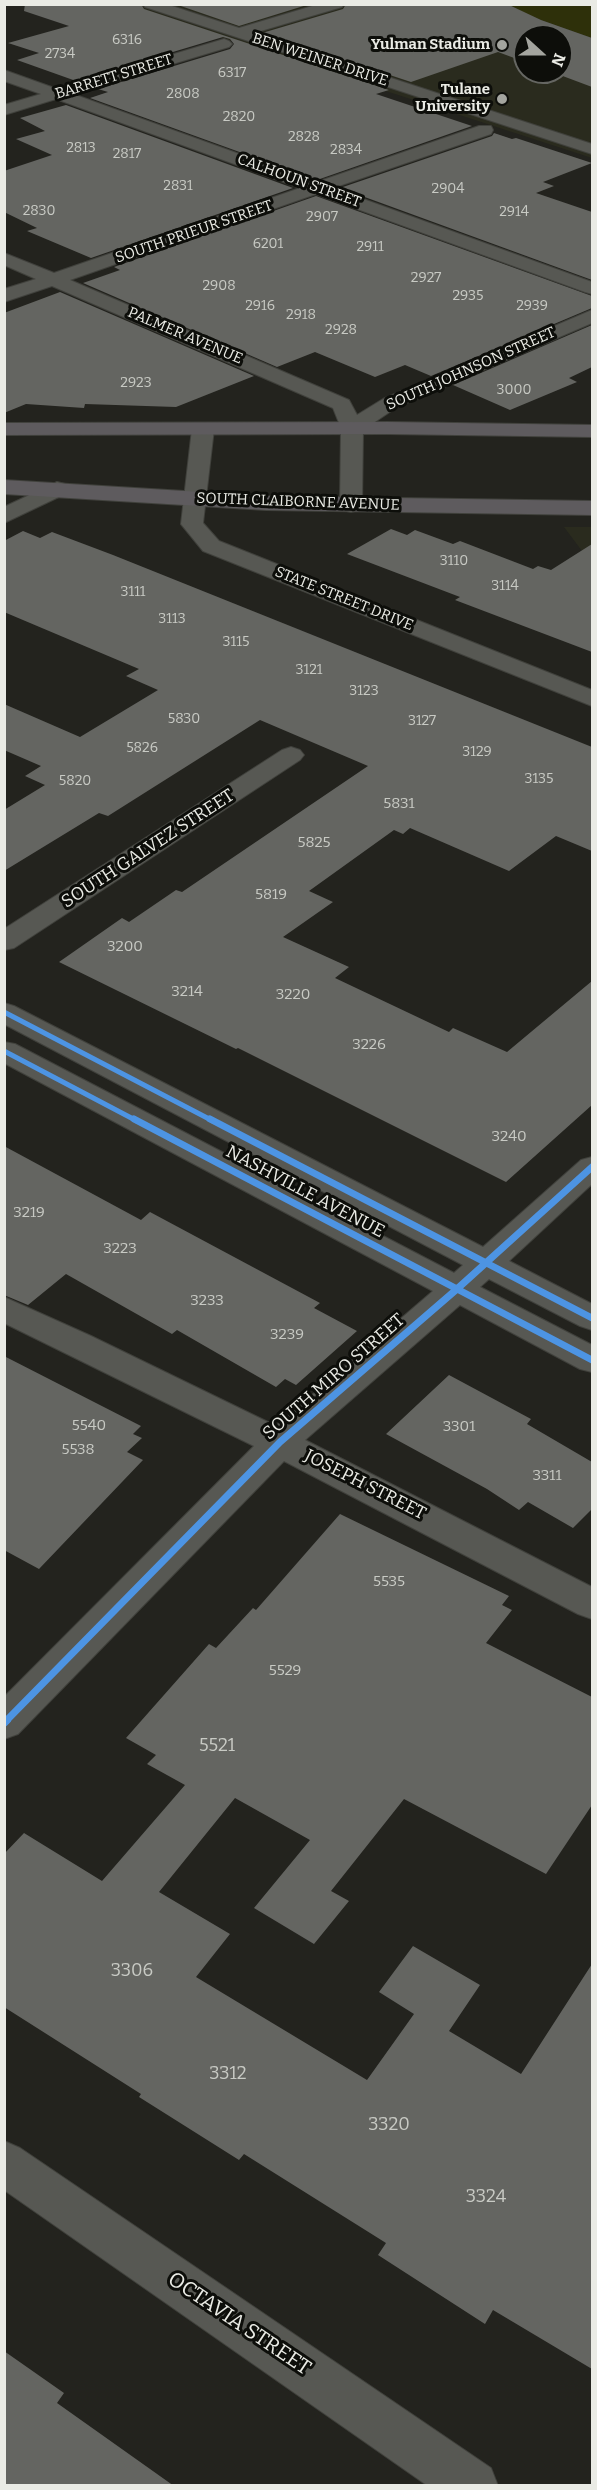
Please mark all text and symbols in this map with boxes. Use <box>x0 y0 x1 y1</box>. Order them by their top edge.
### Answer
north arrow <box>513 24 573 84</box>
street label: BEN WEINER DRIVE <box>250 30 390 90</box>
house number: 6316 <box>112 32 142 48</box>
place label: Yulman Stadium <box>371 36 490 54</box>
marker: Yulman Stadium <box>495 38 509 52</box>
house number: 2734 <box>45 46 75 62</box>
street label: BARRETT STREET <box>53 51 175 103</box>
text: N <box>547 51 569 69</box>
house number: 6317 <box>218 65 246 81</box>
place label: Tulane University <box>415 81 490 116</box>
house number: 2808 <box>166 86 200 102</box>
marker: Tulane University <box>495 92 509 106</box>
house number: 2820 <box>223 109 255 125</box>
house number: 2828 <box>288 129 320 145</box>
house number: 2813 <box>66 140 96 156</box>
house number: 2834 <box>330 142 362 158</box>
house number: 2817 <box>113 146 141 162</box>
street label: CALHOUN STREET <box>235 150 363 212</box>
house number: 2831 <box>163 178 193 194</box>
house number: 2904 <box>432 181 464 197</box>
street label: SOUTH PRIEUR STREET <box>113 197 275 267</box>
house number: 2830 <box>23 203 55 219</box>
house number: 2914 <box>499 204 529 220</box>
house number: 2907 <box>306 209 338 225</box>
house number: 6201 <box>253 236 283 252</box>
house number: 2911 <box>356 239 384 255</box>
house number: 2927 <box>411 270 441 286</box>
house number: 2908 <box>202 278 236 294</box>
house number: 2935 <box>453 288 483 304</box>
house number: 2916 <box>245 298 275 314</box>
house number: 2939 <box>516 298 548 314</box>
street label: PALMER AVENUE <box>125 304 245 368</box>
house number: 2918 <box>286 307 316 323</box>
house number: 2928 <box>325 322 357 338</box>
street label: SOUTH JOHNSON STREET <box>384 324 558 414</box>
house number: 2923 <box>120 375 152 391</box>
house number: 3000 <box>497 382 531 398</box>
street label: SOUTH CLAIBORNE AVENUE <box>196 489 400 515</box>
house number: 3110 <box>440 553 468 569</box>
street label: STATE STREET DRIVE <box>272 563 416 635</box>
house number: 3114 <box>491 578 519 594</box>
house number: 3111 <box>120 584 146 600</box>
house number: 3113 <box>158 611 186 627</box>
house number: 3115 <box>223 634 249 650</box>
house number: 3121 <box>296 662 322 678</box>
house number: 3123 <box>349 683 379 699</box>
house number: 5830 <box>168 711 200 727</box>
house number: 3127 <box>408 713 436 729</box>
house number: 5826 <box>126 740 158 756</box>
house number: 3129 <box>462 744 492 760</box>
house number: 3135 <box>524 771 554 787</box>
house number: 5820 <box>59 773 91 789</box>
street label: SOUTH GALVEZ STREET <box>58 785 238 913</box>
house number: 5831 <box>383 795 415 813</box>
house number: 5825 <box>297 834 331 852</box>
house number: 5819 <box>255 886 287 904</box>
house number: 3200 <box>107 938 143 956</box>
house number: 3214 <box>171 983 203 1001</box>
house number: 3220 <box>276 986 310 1004</box>
house number: 3226 <box>352 1036 386 1054</box>
house number: 3240 <box>491 1128 527 1146</box>
street label: NASHVILLE AVENUE <box>222 1141 388 1243</box>
house number: 3219 <box>13 1204 45 1222</box>
house number: 3223 <box>103 1240 137 1258</box>
house number: 3233 <box>190 1292 224 1310</box>
street label: SOUTH MIRO STREET <box>259 1310 409 1444</box>
house number: 3239 <box>270 1326 304 1344</box>
house number: 5540 <box>72 1417 106 1435</box>
house number: 3301 <box>443 1418 475 1436</box>
house number: 5538 <box>61 1441 95 1459</box>
street label: JOSEPH STREET <box>301 1445 429 1525</box>
house number: 3311 <box>532 1467 562 1485</box>
house number: 5535 <box>373 1573 405 1591</box>
house number: 5529 <box>269 1662 301 1680</box>
house number: 5521 <box>199 1735 235 1757</box>
house number: 3306 <box>111 1960 153 1982</box>
house number: 3312 <box>209 2063 247 2085</box>
house number: 3320 <box>368 2114 410 2136</box>
house number: 3324 <box>466 2186 506 2208</box>
street label: OCTAVIA STREET <box>163 2267 315 2381</box>

